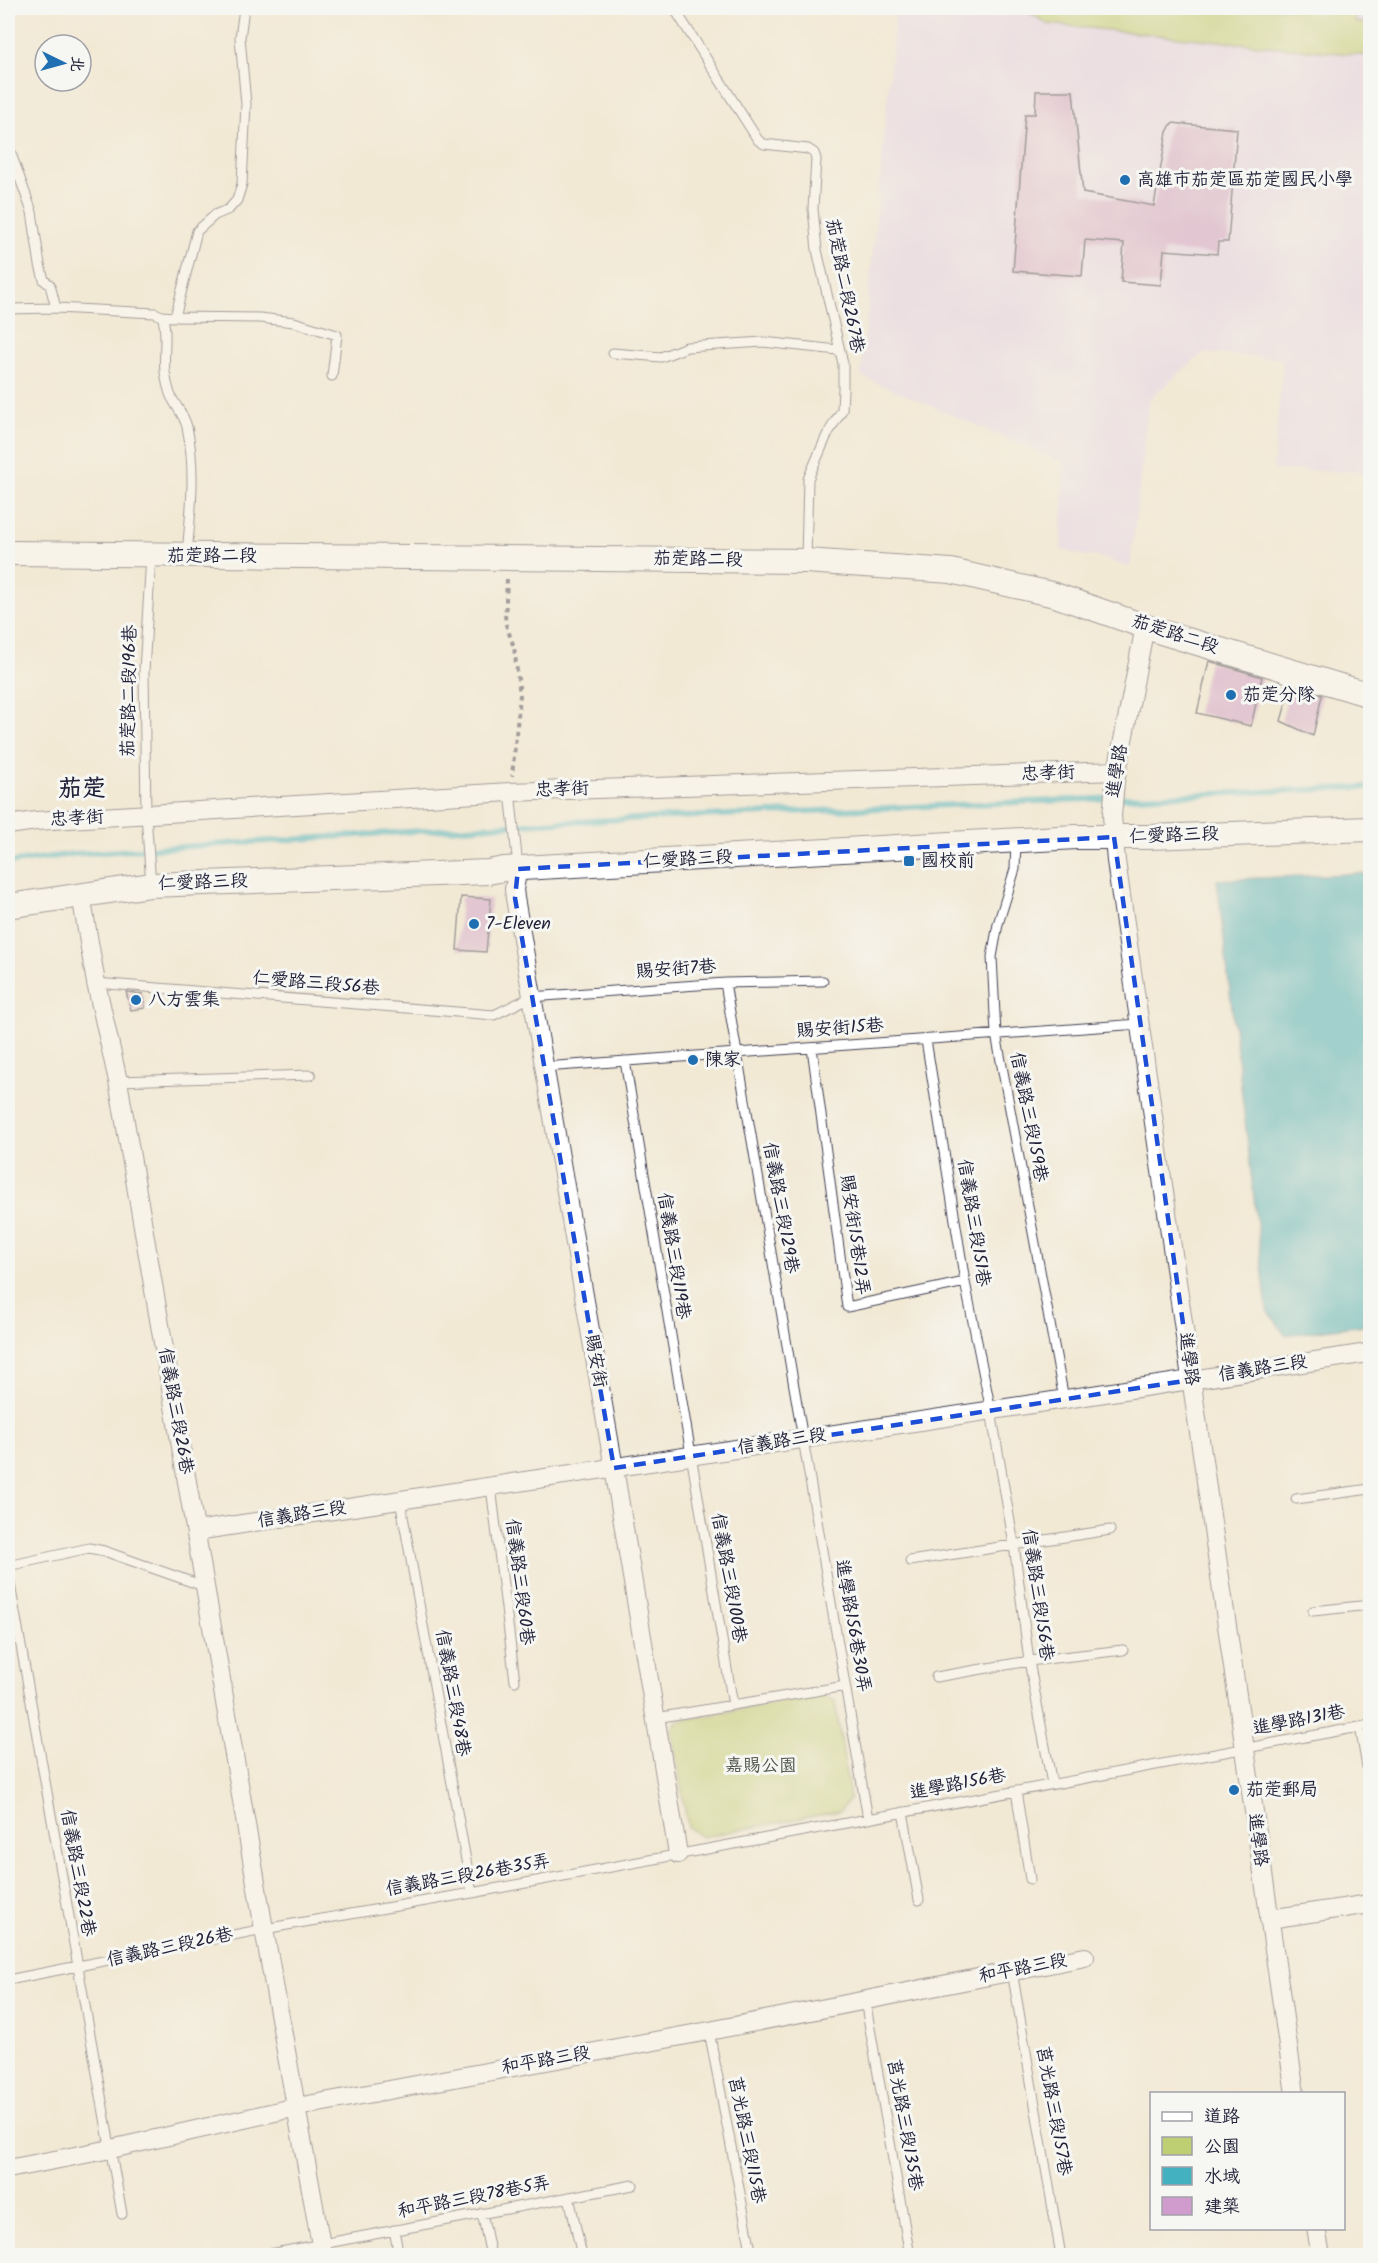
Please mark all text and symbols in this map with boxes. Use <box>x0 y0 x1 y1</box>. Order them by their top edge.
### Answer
north arrow <box>33 33 93 93</box>
text: 北 <box>63 55 90 73</box>
place label: 高雄市茄萣區茄萣國民小學 <box>1137 166 1353 195</box>
marker: 高雄市茄萣區茄萣國民小學 <box>1118 173 1132 187</box>
street label: 茄萣路二段267巷 <box>817 216 871 356</box>
street label: 茄萣路二段 <box>167 542 257 571</box>
street label: 茄萣路二段 <box>653 545 743 575</box>
street label: 茄萣路二段 <box>1128 607 1222 663</box>
street label: 茄萣路二段196巷 <box>114 625 146 757</box>
place label: 茄萣分隊 <box>1243 681 1315 710</box>
marker: 茄萣分隊 <box>1224 688 1238 702</box>
street label: 進學路 <box>1099 742 1137 800</box>
street label: 忠孝街 <box>1021 759 1075 789</box>
district label: 茄萣 <box>58 770 106 809</box>
street label: 忠孝街 <box>535 775 589 805</box>
street label: 忠孝街 <box>49 803 105 835</box>
street label: 仁愛路三段 <box>1129 820 1219 852</box>
street label: 仁愛路三段 <box>642 843 734 877</box>
place label: 國校前 <box>921 847 975 876</box>
marker: 國校前 <box>902 854 916 868</box>
street label: 仁愛路三段 <box>158 867 248 899</box>
place label: 7-Eleven <box>486 910 551 939</box>
marker: 7-Eleven <box>467 917 481 931</box>
street label: 賜安街7巷 <box>635 953 717 987</box>
street label: 仁愛路三段56巷 <box>251 964 381 1004</box>
place label: 八方雲集 <box>148 986 220 1015</box>
marker: 八方雲集 <box>129 993 143 1007</box>
street label: 賜安街15巷 <box>795 1011 885 1047</box>
place label: 陳家 <box>705 1046 741 1075</box>
street label: 信義路三段159巷 <box>1001 1049 1055 1185</box>
marker: 陳家 <box>686 1053 700 1067</box>
street label: 信義路三段129巷 <box>754 1140 806 1276</box>
street label: 信義路三段151巷 <box>949 1157 997 1289</box>
street label: 賜安街15巷12弄 <box>831 1173 877 1297</box>
street label: 信義路三段119巷 <box>649 1190 697 1322</box>
street label: 進學路 <box>1170 1330 1206 1388</box>
street label: 賜安街 <box>576 1332 614 1390</box>
street label: 信義路三段26巷 <box>150 1345 200 1477</box>
street label: 信義路三段 <box>1216 1348 1310 1390</box>
street label: 信義路三段 <box>735 1421 829 1463</box>
street label: 信義路三段 <box>255 1494 349 1536</box>
street label: 信義路三段100巷 <box>702 1511 754 1645</box>
street label: 信義路三段60巷 <box>497 1517 541 1647</box>
street label: 信義路三段156巷 <box>1013 1527 1061 1663</box>
street label: 進學路156巷30弄 <box>826 1557 878 1695</box>
street label: 信義路三段48巷 <box>427 1627 477 1759</box>
street label: 進學路131巷 <box>1250 1698 1348 1744</box>
park label: 嘉賜公園 <box>725 1752 797 1781</box>
street label: 進學路156巷 <box>907 1761 1009 1809</box>
place label: 茄萣郵局 <box>1246 1776 1318 1805</box>
marker: 茄萣郵局 <box>1227 1783 1241 1797</box>
street label: 信義路三段22巷 <box>52 1807 102 1939</box>
street label: 進學路 <box>1239 1811 1275 1869</box>
street label: 信義路三段26巷35弄 <box>384 1847 552 1905</box>
street label: 信義路三段26巷 <box>104 1920 236 1976</box>
street label: 和平路三段 <box>976 1946 1070 1992</box>
street label: 和平路三段 <box>499 2039 593 2083</box>
street label: 莒光路三段157巷 <box>1027 2044 1079 2178</box>
street label: 莒光路三段135巷 <box>878 2057 930 2193</box>
street label: 莒光路三段115巷 <box>719 2074 773 2206</box>
legend <box>1150 2092 1345 2230</box>
text: 道路 <box>1204 2103 1240 2132</box>
text: 公園 <box>1204 2133 1240 2162</box>
text: 水域 <box>1204 2163 1240 2192</box>
street label: 和平路三段78巷5弄 <box>395 2169 553 2227</box>
text: 建築 <box>1204 2193 1240 2222</box>

